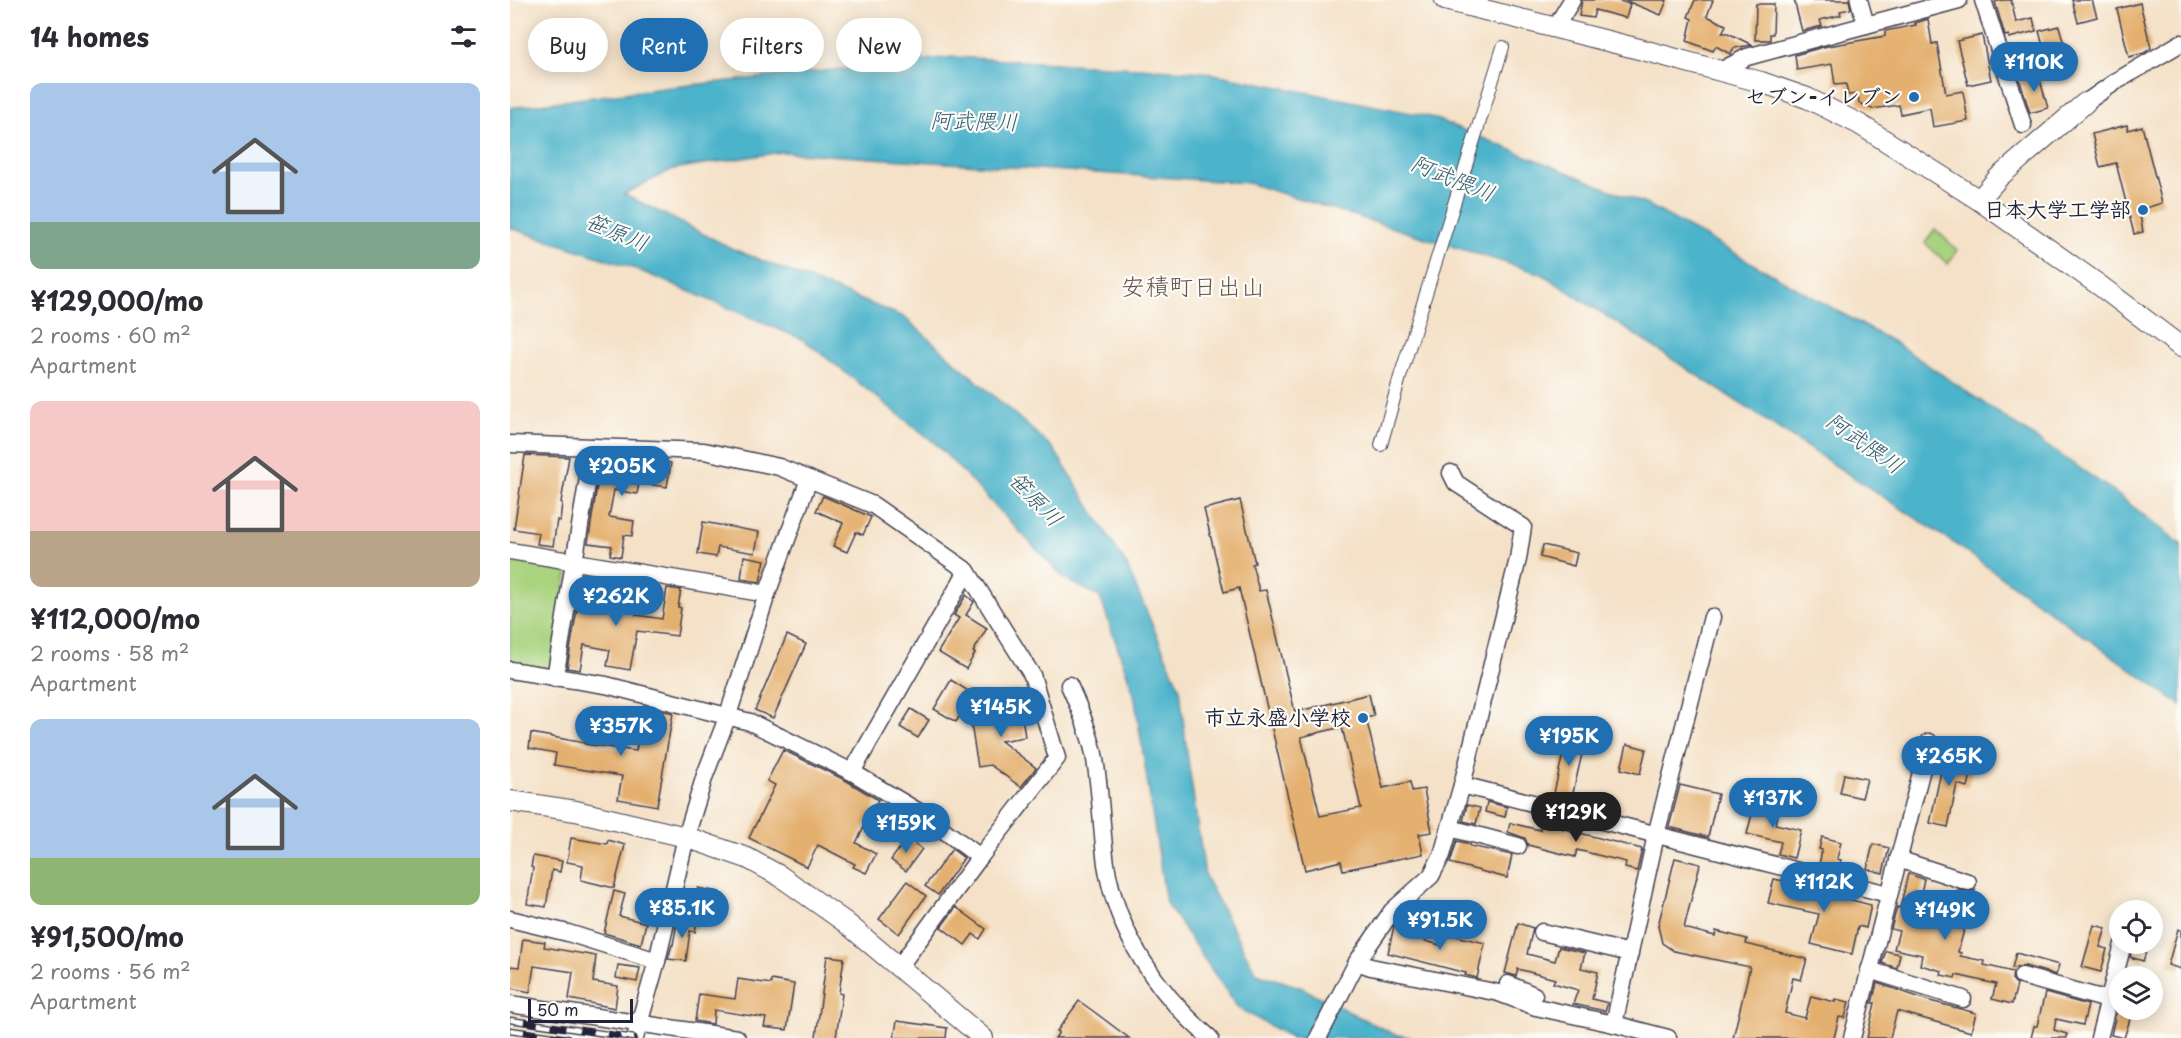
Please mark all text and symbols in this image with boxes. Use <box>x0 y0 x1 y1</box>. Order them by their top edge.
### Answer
text: 14 homes <box>30 17 149 56</box>
chip: Buy <box>528 18 608 72</box>
chip: Rent <box>620 18 708 72</box>
chip: Filters <box>720 18 824 72</box>
chip: New <box>836 18 922 72</box>
icon: filters <box>447 20 480 53</box>
pin: ¥110K <box>1992 42 2076 93</box>
text: ¥110K <box>2004 46 2064 76</box>
place label: セブン-イレブン <box>1745 79 1902 111</box>
marker: セブン-イレブン <box>1907 90 1921 104</box>
water label: 阿武隈川 <box>930 102 1018 137</box>
icon: home <box>201 122 309 230</box>
water label: 阿武隈川 <box>1407 145 1501 208</box>
place label: 日本大学工学部 <box>1984 192 2131 224</box>
water label: 笹原川 <box>581 203 654 258</box>
marker: 日本大学工学部 <box>2136 203 2150 217</box>
district label: 安積町日出山 <box>1121 267 1265 303</box>
text: ¥129,000/mo <box>30 281 203 320</box>
text: 2 rooms · 60 m² <box>30 320 191 350</box>
text: Apartment <box>30 350 137 380</box>
water label: 阿武隈川 <box>1820 403 1911 481</box>
icon: home <box>201 440 309 548</box>
pin: ¥205K <box>580 446 664 497</box>
text: ¥205K <box>588 450 656 480</box>
water label: 笹原川 <box>1002 463 1072 533</box>
pin: ¥262K <box>574 576 658 627</box>
text: ¥262K <box>583 580 649 610</box>
text: ¥112,000/mo <box>30 599 200 638</box>
text: 2 rooms · 58 m² <box>30 638 189 668</box>
text: Apartment <box>30 668 137 698</box>
pin: ¥145K <box>959 687 1043 738</box>
text: ¥145K <box>970 691 1032 721</box>
place label: 市立永盛小学校 <box>1204 700 1351 732</box>
pin: ¥357K <box>579 706 663 757</box>
text: ¥357K <box>589 710 653 740</box>
marker: 市立永盛小学校 <box>1356 711 1370 725</box>
pin: ¥195K <box>1527 716 1611 767</box>
text: ¥195K <box>1539 720 1599 750</box>
pin: ¥265K <box>1907 736 1991 787</box>
text: ¥265K <box>1916 740 1982 770</box>
icon: home <box>201 758 309 866</box>
pin: ¥137K <box>1731 778 1815 829</box>
text: ¥137K <box>1743 782 1803 812</box>
pin: ¥129K <box>1534 792 1618 843</box>
text: ¥129K <box>1545 796 1607 826</box>
pin: ¥159K <box>864 803 948 854</box>
text: ¥159K <box>876 807 936 837</box>
pin: ¥112K <box>1782 862 1866 913</box>
text: ¥112K <box>1794 866 1854 896</box>
pin: ¥85.1K <box>633 888 731 939</box>
pin: ¥149K <box>1903 890 1987 941</box>
text: ¥85.1K <box>649 892 715 922</box>
text: ¥149K <box>1914 894 1976 924</box>
pin: ¥91.5K <box>1391 900 1489 951</box>
map controls <box>2109 900 2163 1020</box>
button: locate <box>2109 900 2163 954</box>
text: ¥91.5K <box>1407 904 1473 934</box>
text: ¥91,500/mo <box>30 917 184 956</box>
text: 2 rooms · 56 m² <box>30 956 191 986</box>
button: layers <box>2109 966 2163 1020</box>
text: Apartment <box>30 986 137 1016</box>
scale bar <box>528 996 633 1024</box>
text: 50 m <box>537 997 578 1021</box>

